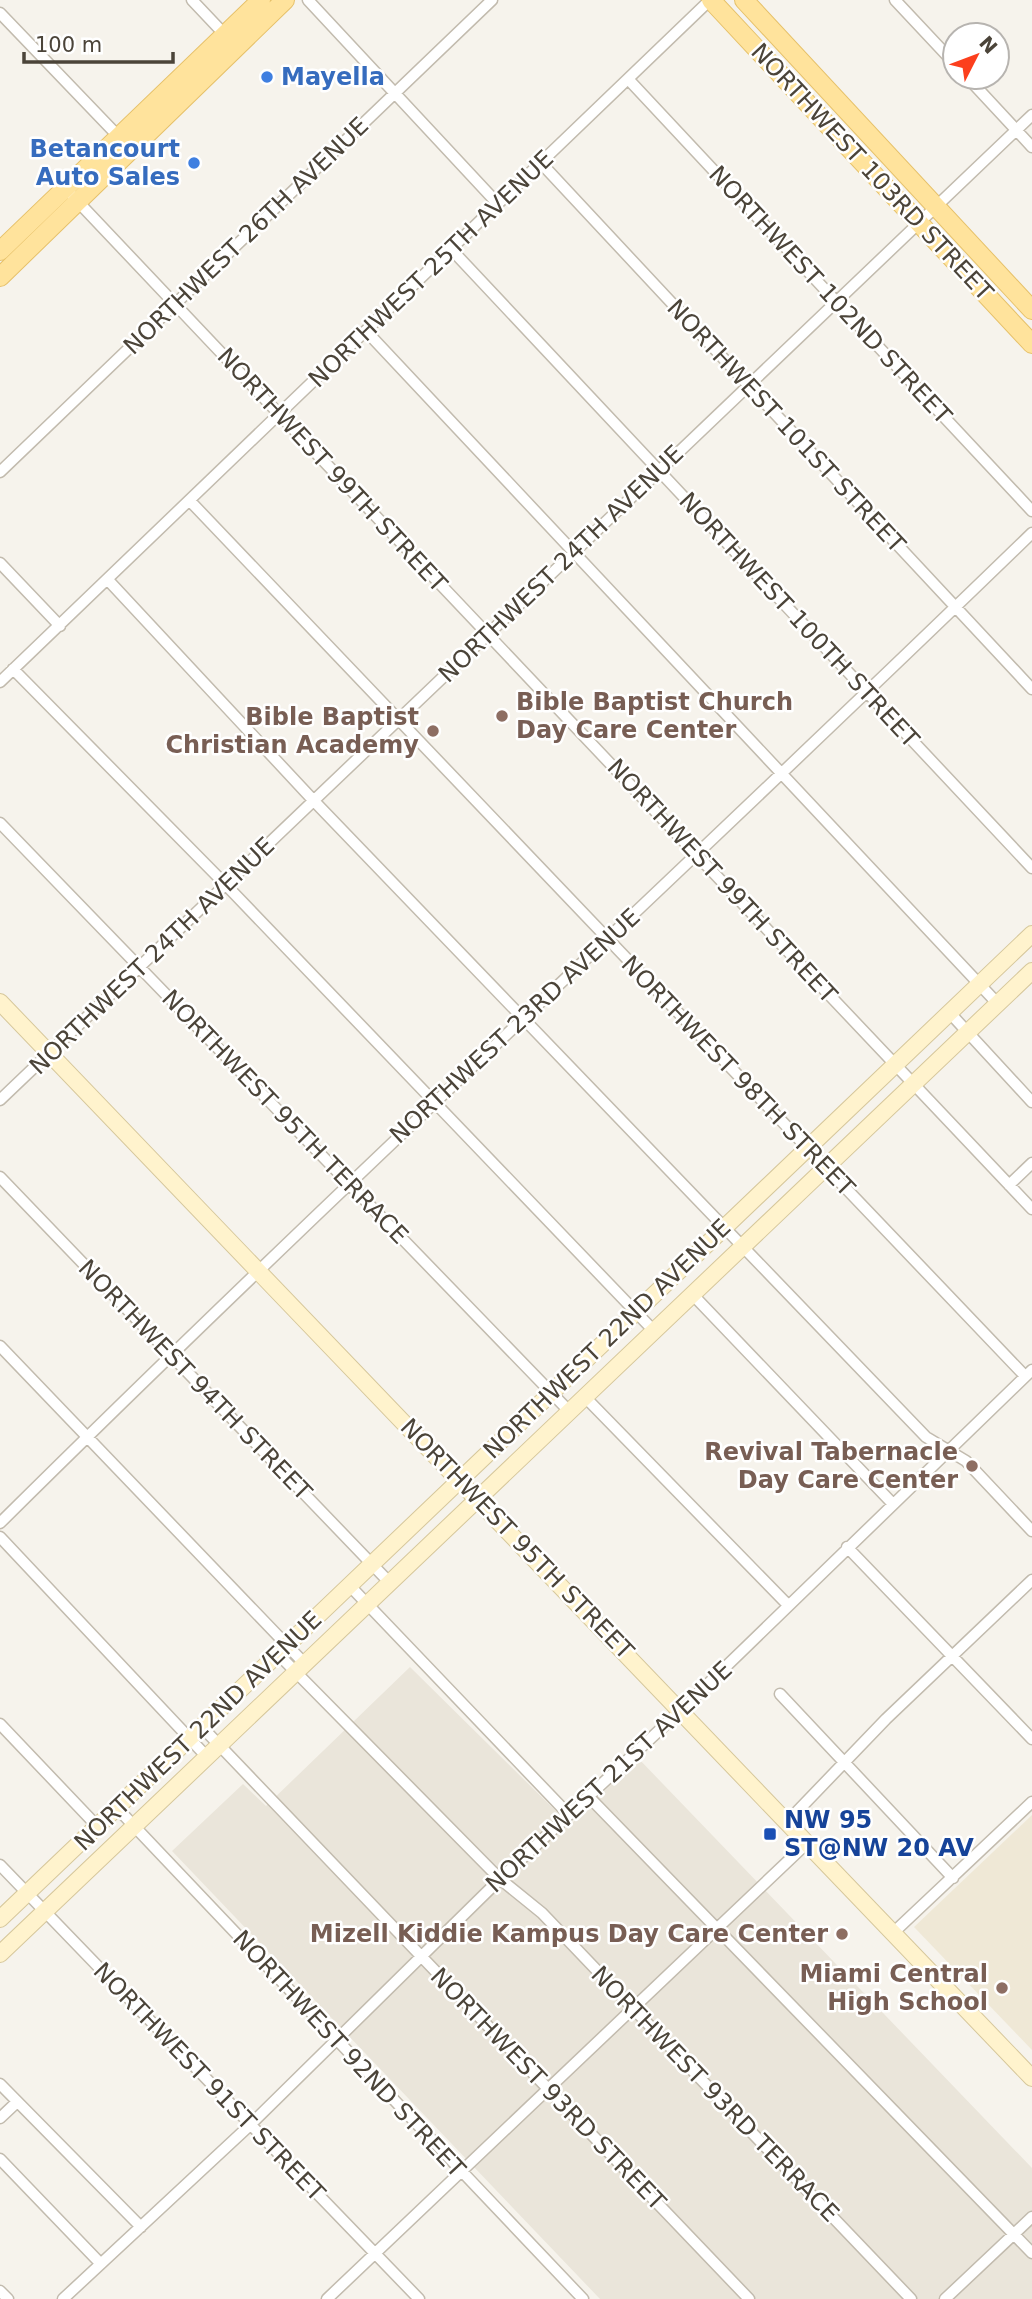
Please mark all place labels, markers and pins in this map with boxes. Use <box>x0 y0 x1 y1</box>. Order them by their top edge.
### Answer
place label: Mayella <box>281 63 385 91</box>
marker: Mayella <box>259 69 275 85</box>
place label: Betancourt Auto Sales <box>30 135 180 191</box>
marker: Betancourt Auto Sales <box>186 155 202 171</box>
place label: Bible Baptist Church Day Care Center <box>516 688 793 744</box>
place label: Bible Baptist Christian Academy <box>166 703 419 759</box>
marker: Bible Baptist Church Day Care Center <box>494 708 510 724</box>
marker: Bible Baptist Christian Academy <box>425 723 441 739</box>
place label: Revival Tabernacle Day Care Center <box>704 1438 958 1494</box>
marker: Revival Tabernacle Day Care Center <box>964 1458 980 1474</box>
place label: NW 95 ST@NW 20 AV <box>784 1806 974 1862</box>
marker: NW 95 ST@NW 20 AV <box>762 1826 778 1842</box>
place label: Mizell Kiddie Kampus Day Care Center <box>310 1920 828 1948</box>
marker: Mizell Kiddie Kampus Day Care Center <box>834 1926 850 1942</box>
place label: Miami Central High School <box>799 1960 988 2016</box>
marker: Miami Central High School <box>994 1980 1010 1996</box>

